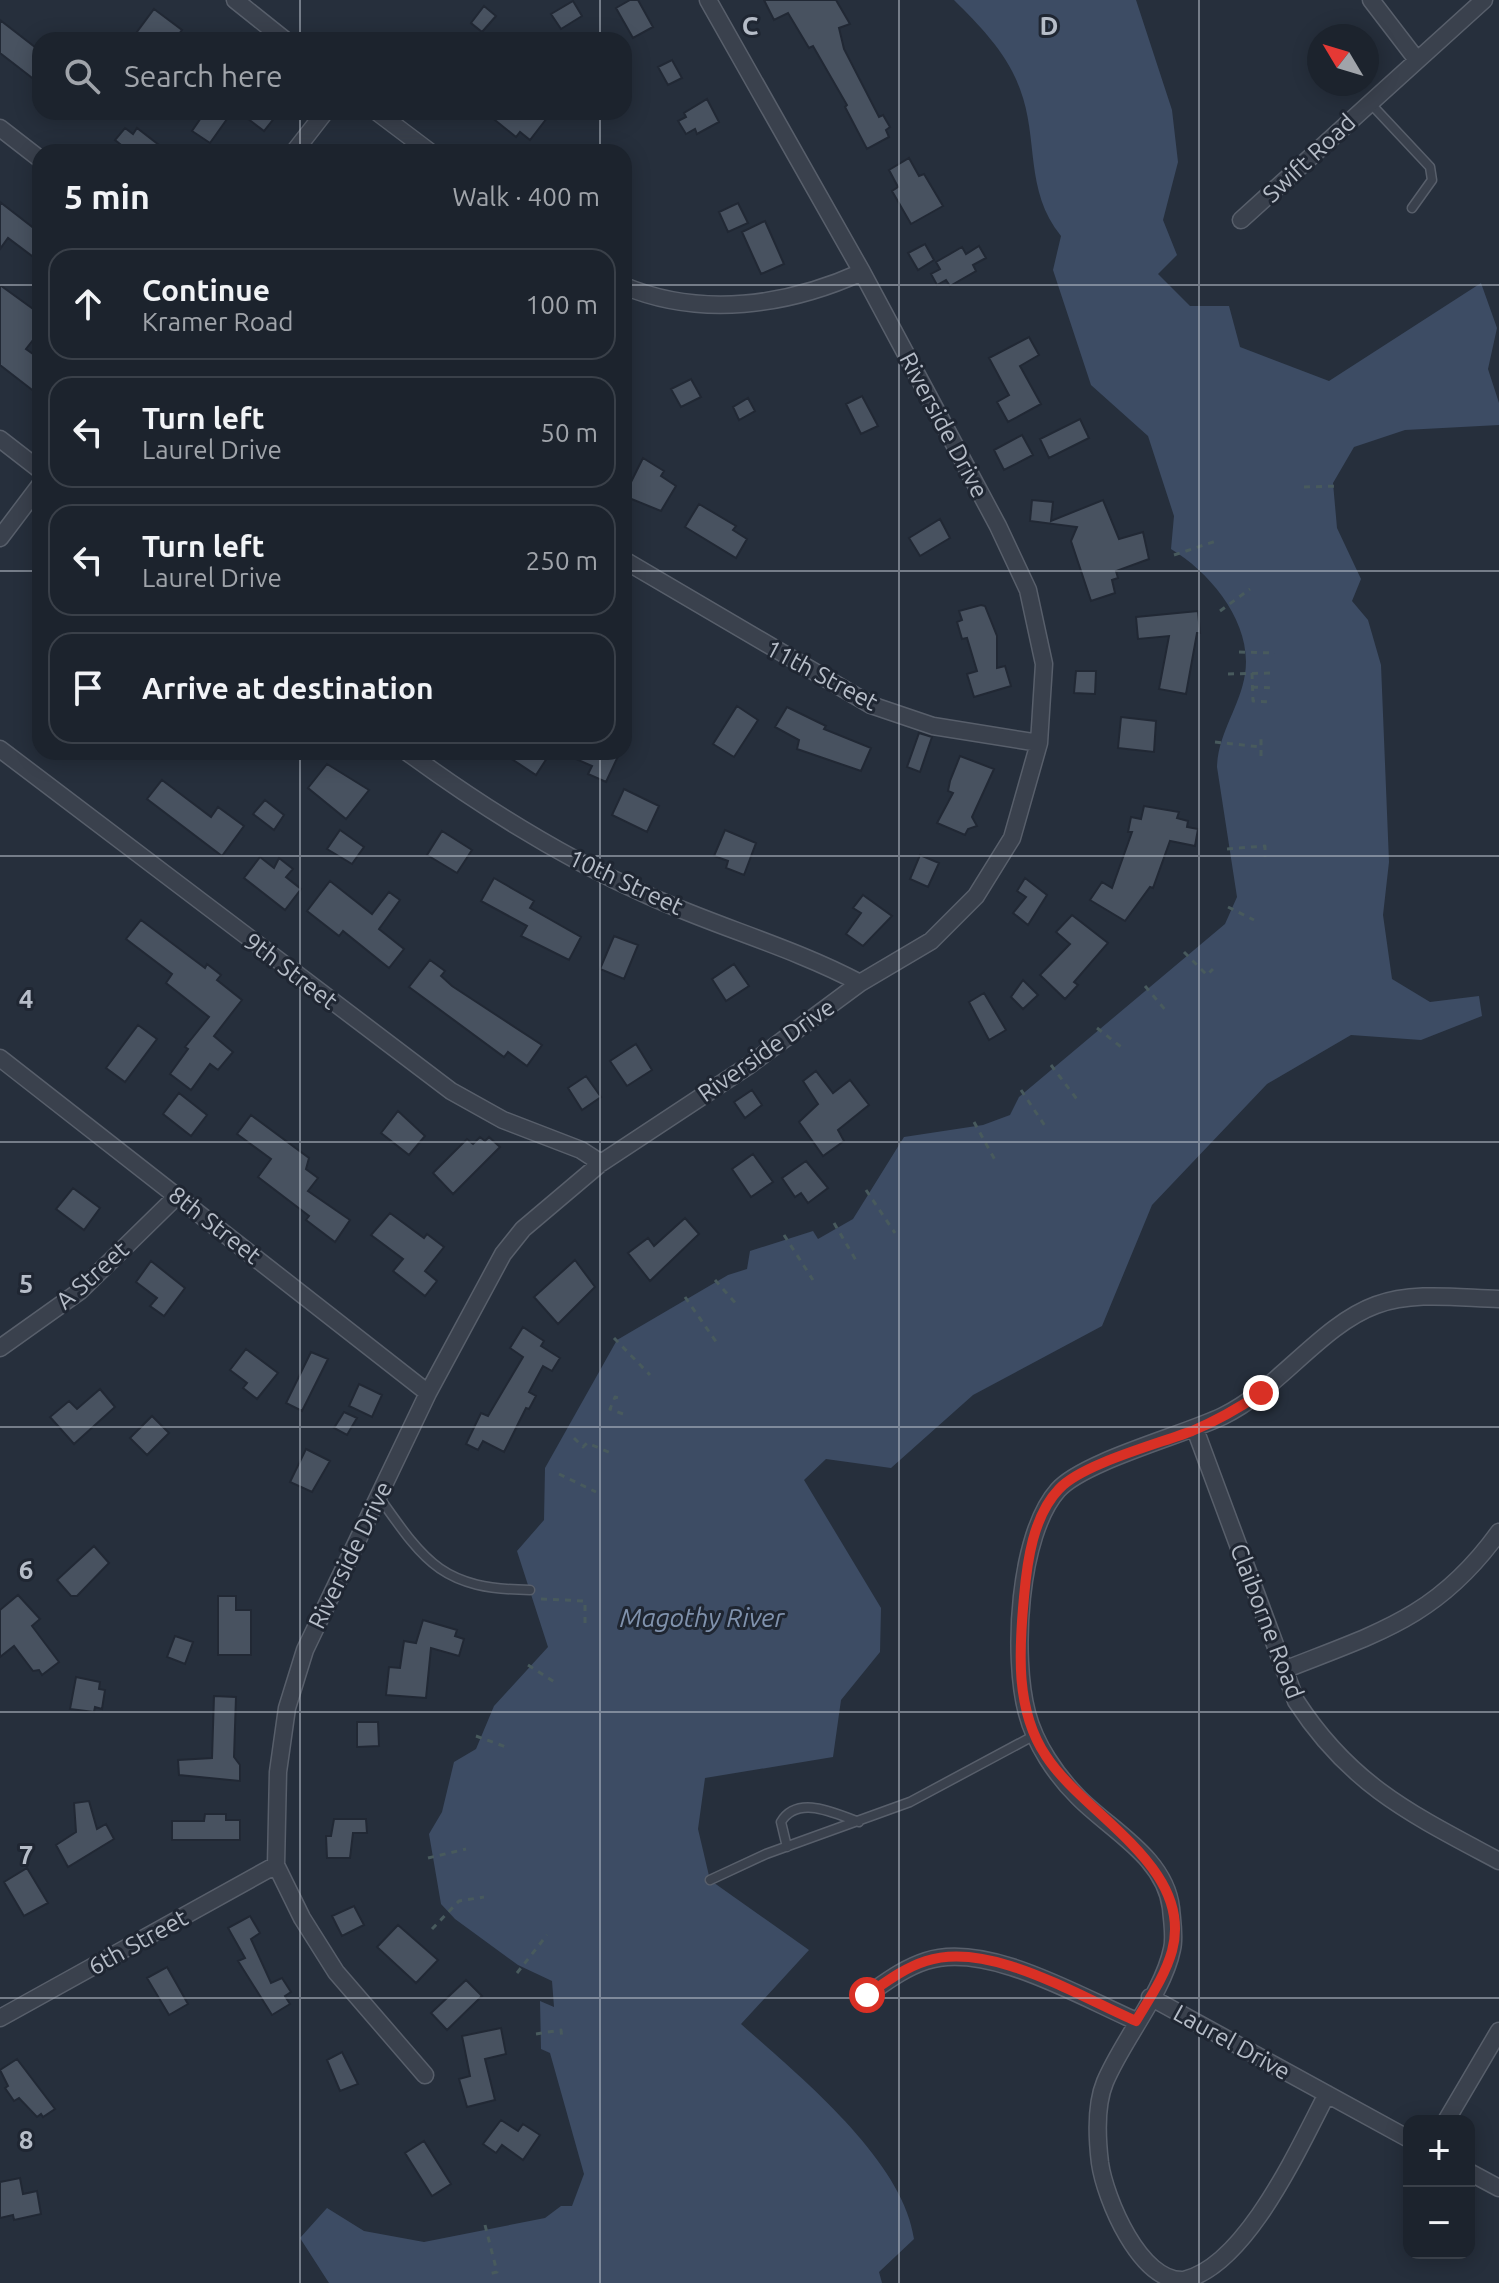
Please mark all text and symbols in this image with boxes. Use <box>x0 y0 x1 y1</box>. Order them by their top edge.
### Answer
text: C <box>742 11 759 40</box>
text: D <box>1040 11 1058 40</box>
north arrow <box>1307 24 1379 96</box>
search box <box>32 32 632 120</box>
icon: search <box>60 54 104 98</box>
text: Search here <box>124 59 283 93</box>
street label: Swift Road <box>1257 108 1361 208</box>
text: 5 min <box>64 177 150 215</box>
text: Walk · 400 m <box>452 182 600 211</box>
text: Continue <box>142 273 270 307</box>
icon: ahead <box>66 282 110 326</box>
text: 100 m <box>526 290 598 319</box>
text: Kramer Road <box>142 307 294 336</box>
street label: Riverside Drive <box>894 348 994 502</box>
text: Turn left <box>142 401 264 435</box>
icon: left <box>66 410 110 454</box>
text: 50 m <box>540 418 598 447</box>
text: Laurel Drive <box>142 435 282 464</box>
text: Turn left <box>142 529 264 563</box>
icon: left <box>66 538 110 582</box>
text: 250 m <box>526 546 598 575</box>
text: Laurel Drive <box>142 563 282 592</box>
street label: 11th Street <box>761 634 883 716</box>
icon: arrive <box>66 666 110 710</box>
text: Arrive at destination <box>142 671 434 705</box>
street label: 10th Street <box>565 844 688 920</box>
street label: 9th Street <box>239 927 343 1015</box>
text: 4 <box>19 984 33 1013</box>
street label: Riverside Drive <box>693 993 839 1107</box>
street label: 8th Street <box>164 1181 267 1270</box>
street label: A Street <box>50 1235 134 1315</box>
text: 5 <box>19 1269 33 1298</box>
route end <box>1243 1375 1279 1411</box>
street label: Riverside Drive <box>303 1477 397 1633</box>
street label: Claiborne Road <box>1225 1540 1309 1702</box>
text: 6 <box>19 1555 33 1584</box>
water label: Magothy River <box>620 1603 785 1632</box>
text: 7 <box>19 1840 33 1869</box>
street label: 6th Street <box>84 1903 193 1980</box>
route start <box>849 1977 885 2013</box>
street label: Laurel Drive <box>1169 1999 1295 2085</box>
map controls <box>1403 2115 1475 2259</box>
button: + <box>1403 2115 1475 2187</box>
text: 8 <box>19 2125 33 2154</box>
button: − <box>1403 2187 1475 2259</box>

